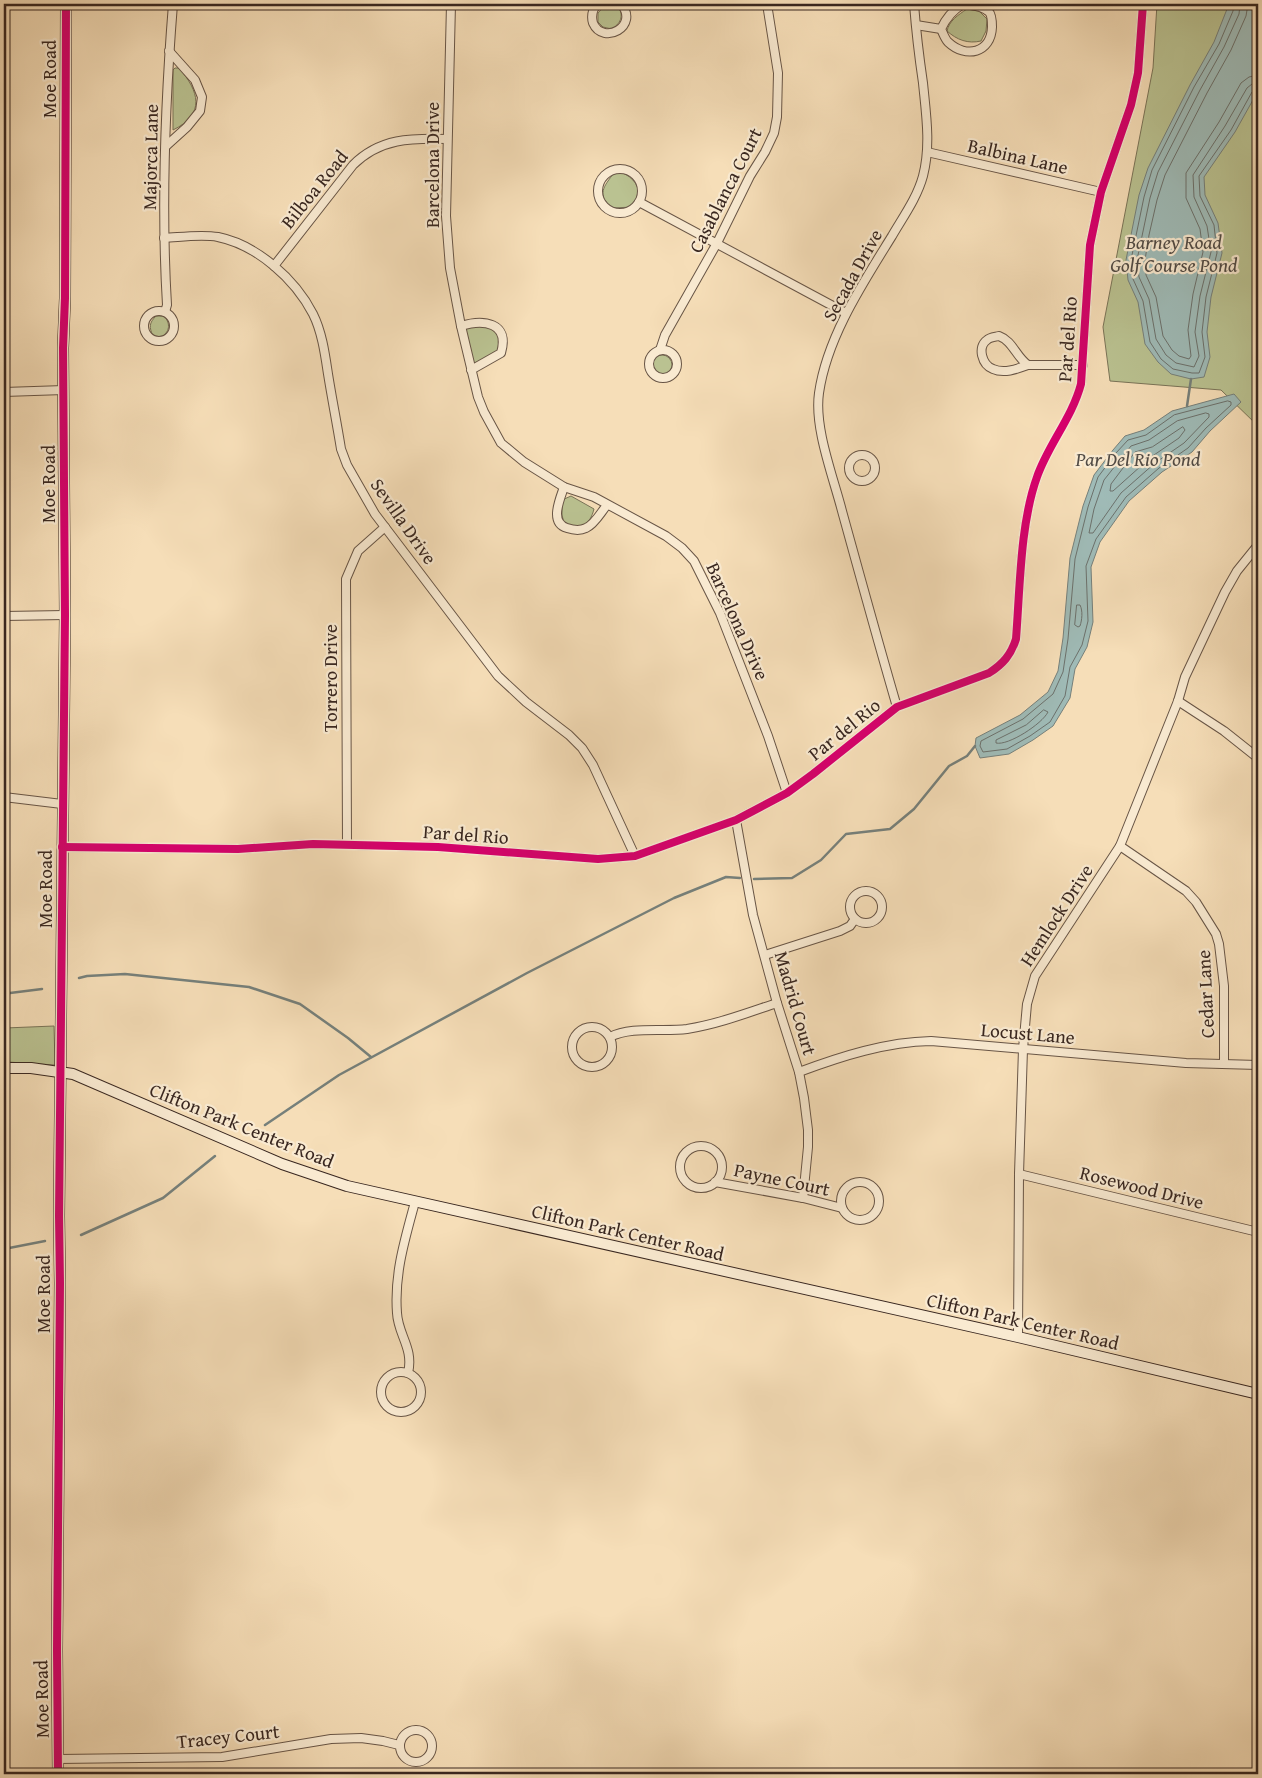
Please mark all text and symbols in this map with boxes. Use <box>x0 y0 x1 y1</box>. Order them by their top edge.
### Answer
street label: Moe Road <box>35 39 63 118</box>
street label: Barcelona Drive <box>418 102 446 228</box>
street label: Majorca Lane <box>135 104 165 210</box>
street label: Casablanca Court <box>681 122 769 257</box>
street label: Balbina Lane <box>965 131 1071 181</box>
street label: Bilboa Road <box>274 143 355 234</box>
street label: Secada Drive <box>815 224 889 326</box>
water label: Barney Road Golf Course Pond <box>1110 227 1238 279</box>
street label: Par del Rio <box>1050 295 1084 383</box>
street label: Moe Road <box>34 444 62 523</box>
water label: Par Del Rio Pond <box>1074 444 1201 473</box>
street label: Sevilla Drive <box>364 472 444 570</box>
street label: Barcelona Drive <box>700 558 776 684</box>
street label: Torrero Drive <box>316 624 344 732</box>
street label: Par del Rio <box>802 691 886 767</box>
street label: Par del Rio <box>422 817 510 851</box>
street label: Moe Road <box>31 849 59 928</box>
street label: Hemlock Drive <box>1012 858 1100 972</box>
street label: Madrid Court <box>768 948 824 1059</box>
street label: Cedar Lane <box>1189 949 1221 1039</box>
street label: Locust Lane <box>980 1015 1076 1051</box>
street label: Clifton Park Center Road <box>146 1075 339 1175</box>
street label: Payne Court <box>732 1155 833 1203</box>
street label: Rosewood Drive <box>1077 1158 1207 1216</box>
street label: Clifton Park Center Road <box>529 1196 728 1268</box>
street label: Moe Road <box>29 1254 57 1333</box>
street label: Clifton Park Center Road <box>924 1285 1123 1357</box>
street label: Moe Road <box>26 1659 56 1738</box>
street label: Tracey Court <box>175 1717 281 1755</box>

